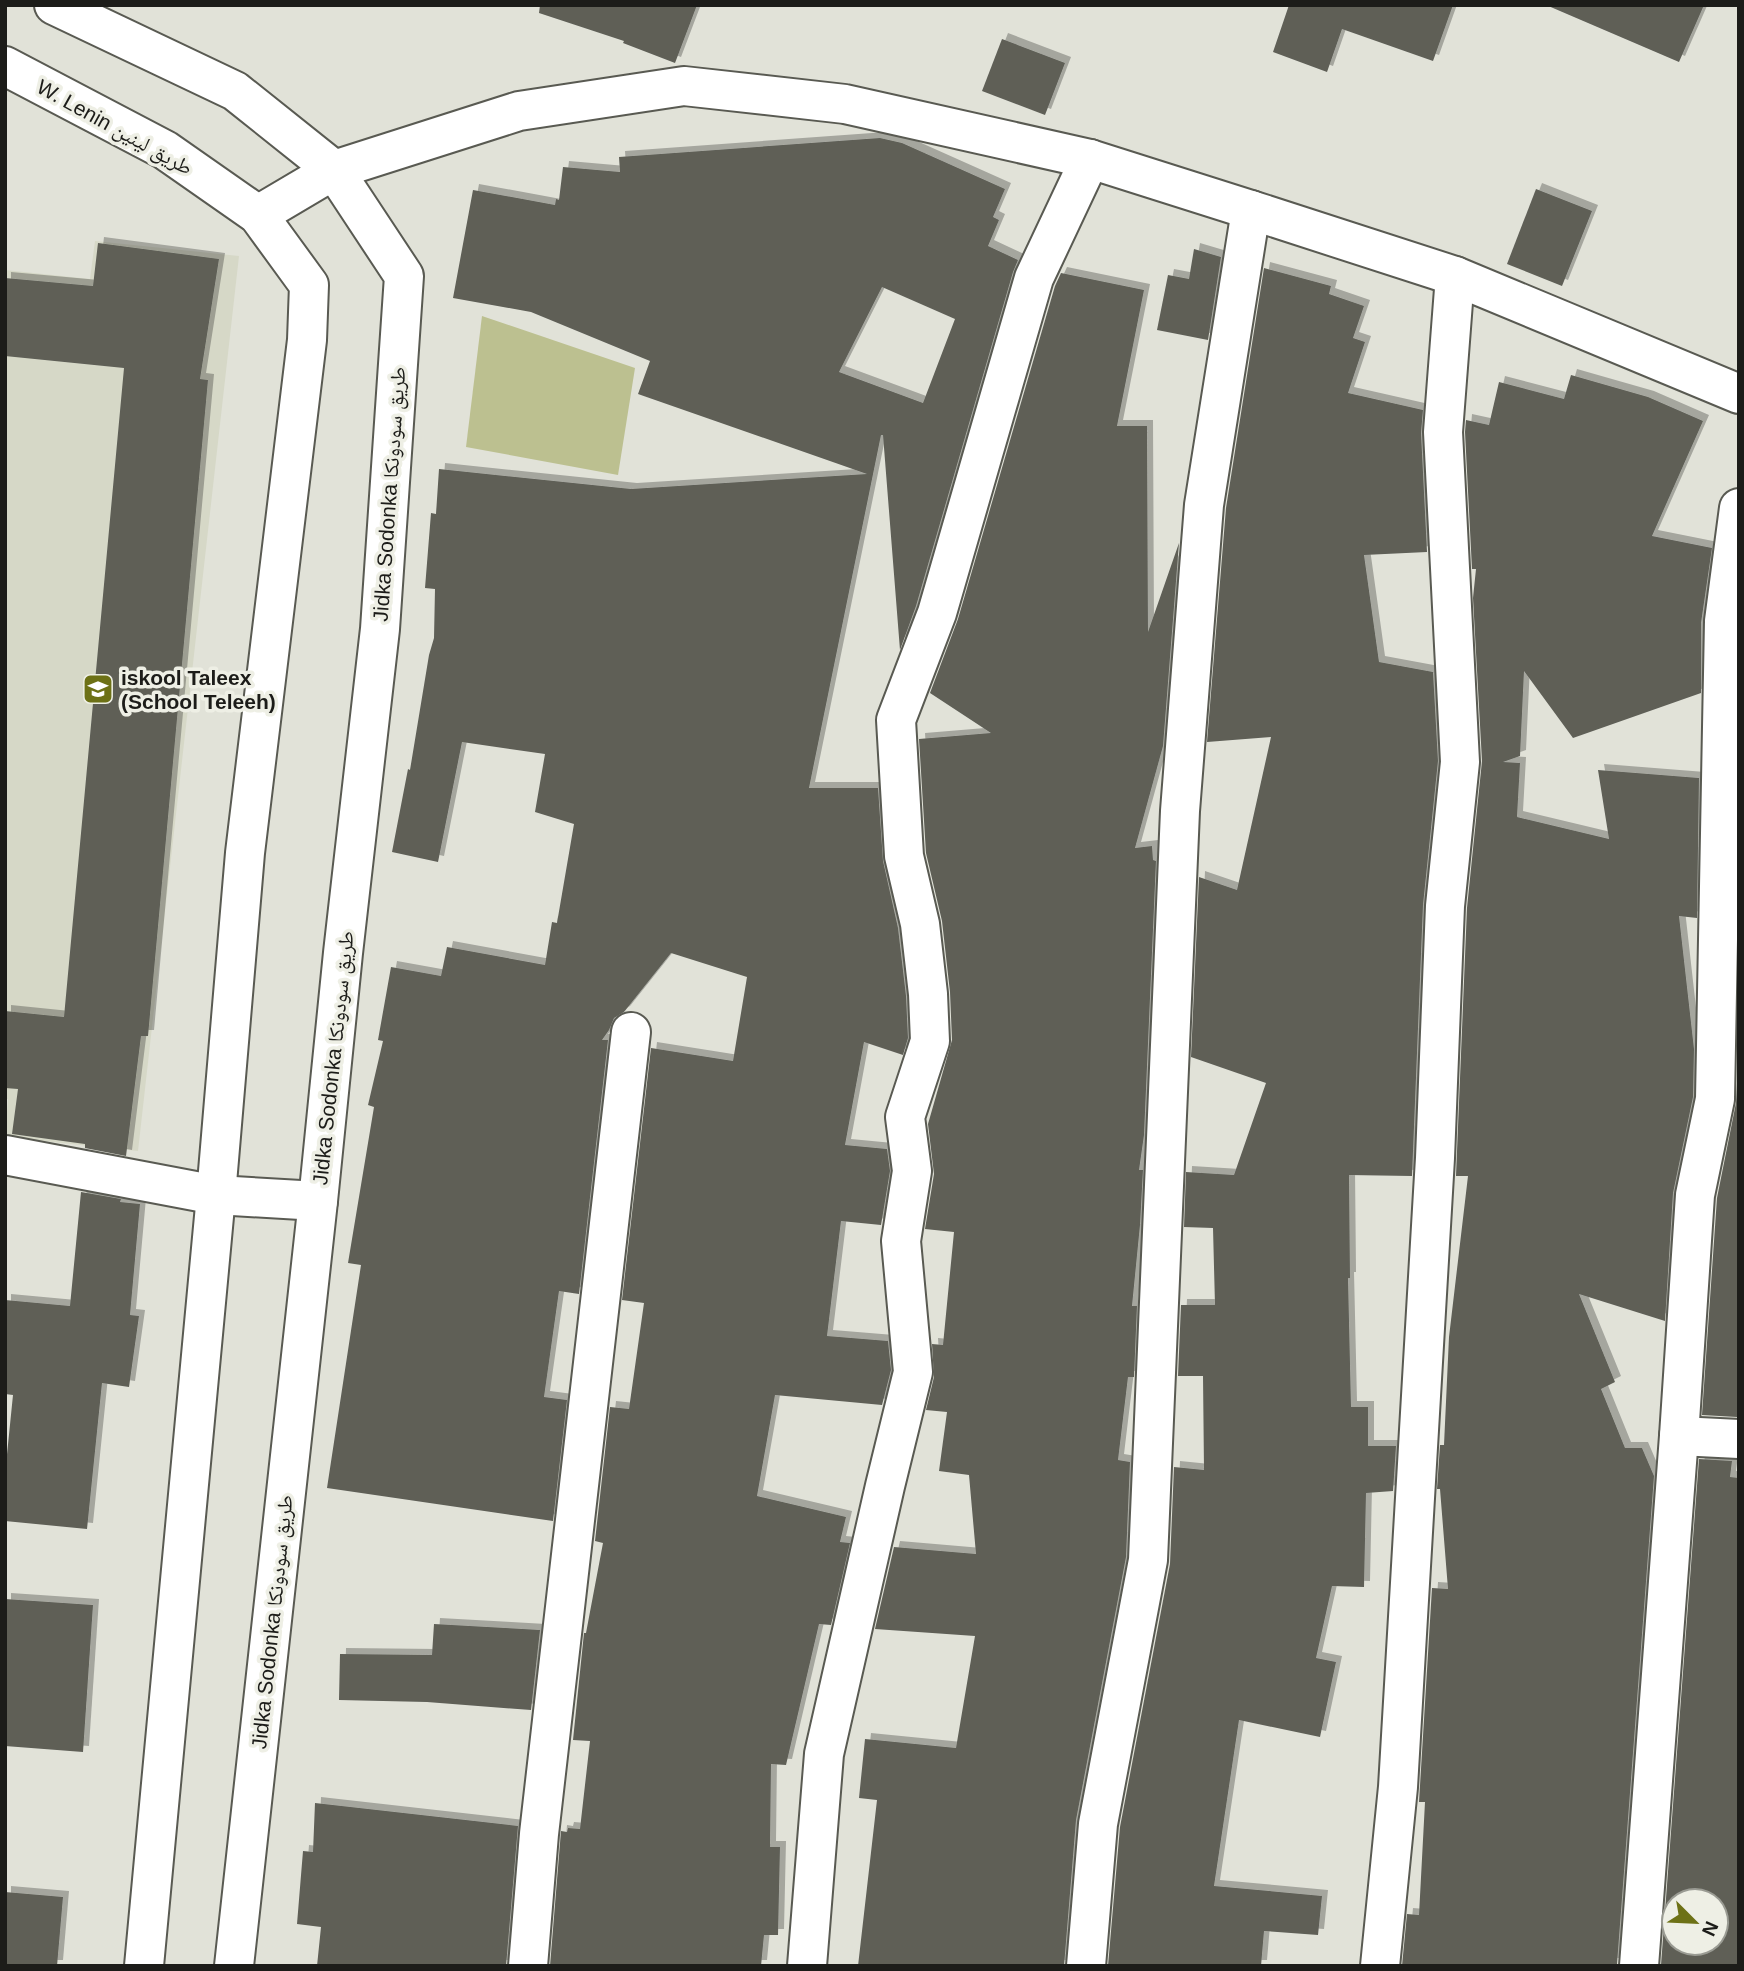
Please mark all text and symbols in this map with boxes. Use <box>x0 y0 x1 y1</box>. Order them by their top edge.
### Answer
street label: W. Lenin طريق لينين <box>32 75 197 181</box>
street label: Jidka Sodonka طريق سودونكا <box>369 366 411 622</box>
place label: iskool Taleex (School Teleeh) <box>121 666 276 713</box>
school or university icon: iskool Taleex (School Teleeh) <box>81 672 115 706</box>
street label: Jidka Sodonka طريق سودونكا <box>308 930 360 1186</box>
street label: Jidka Sodonka طريق سودونكا <box>247 1494 299 1750</box>
north arrow <box>1660 1887 1730 1957</box>
text: N <box>1698 1918 1722 1939</box>

